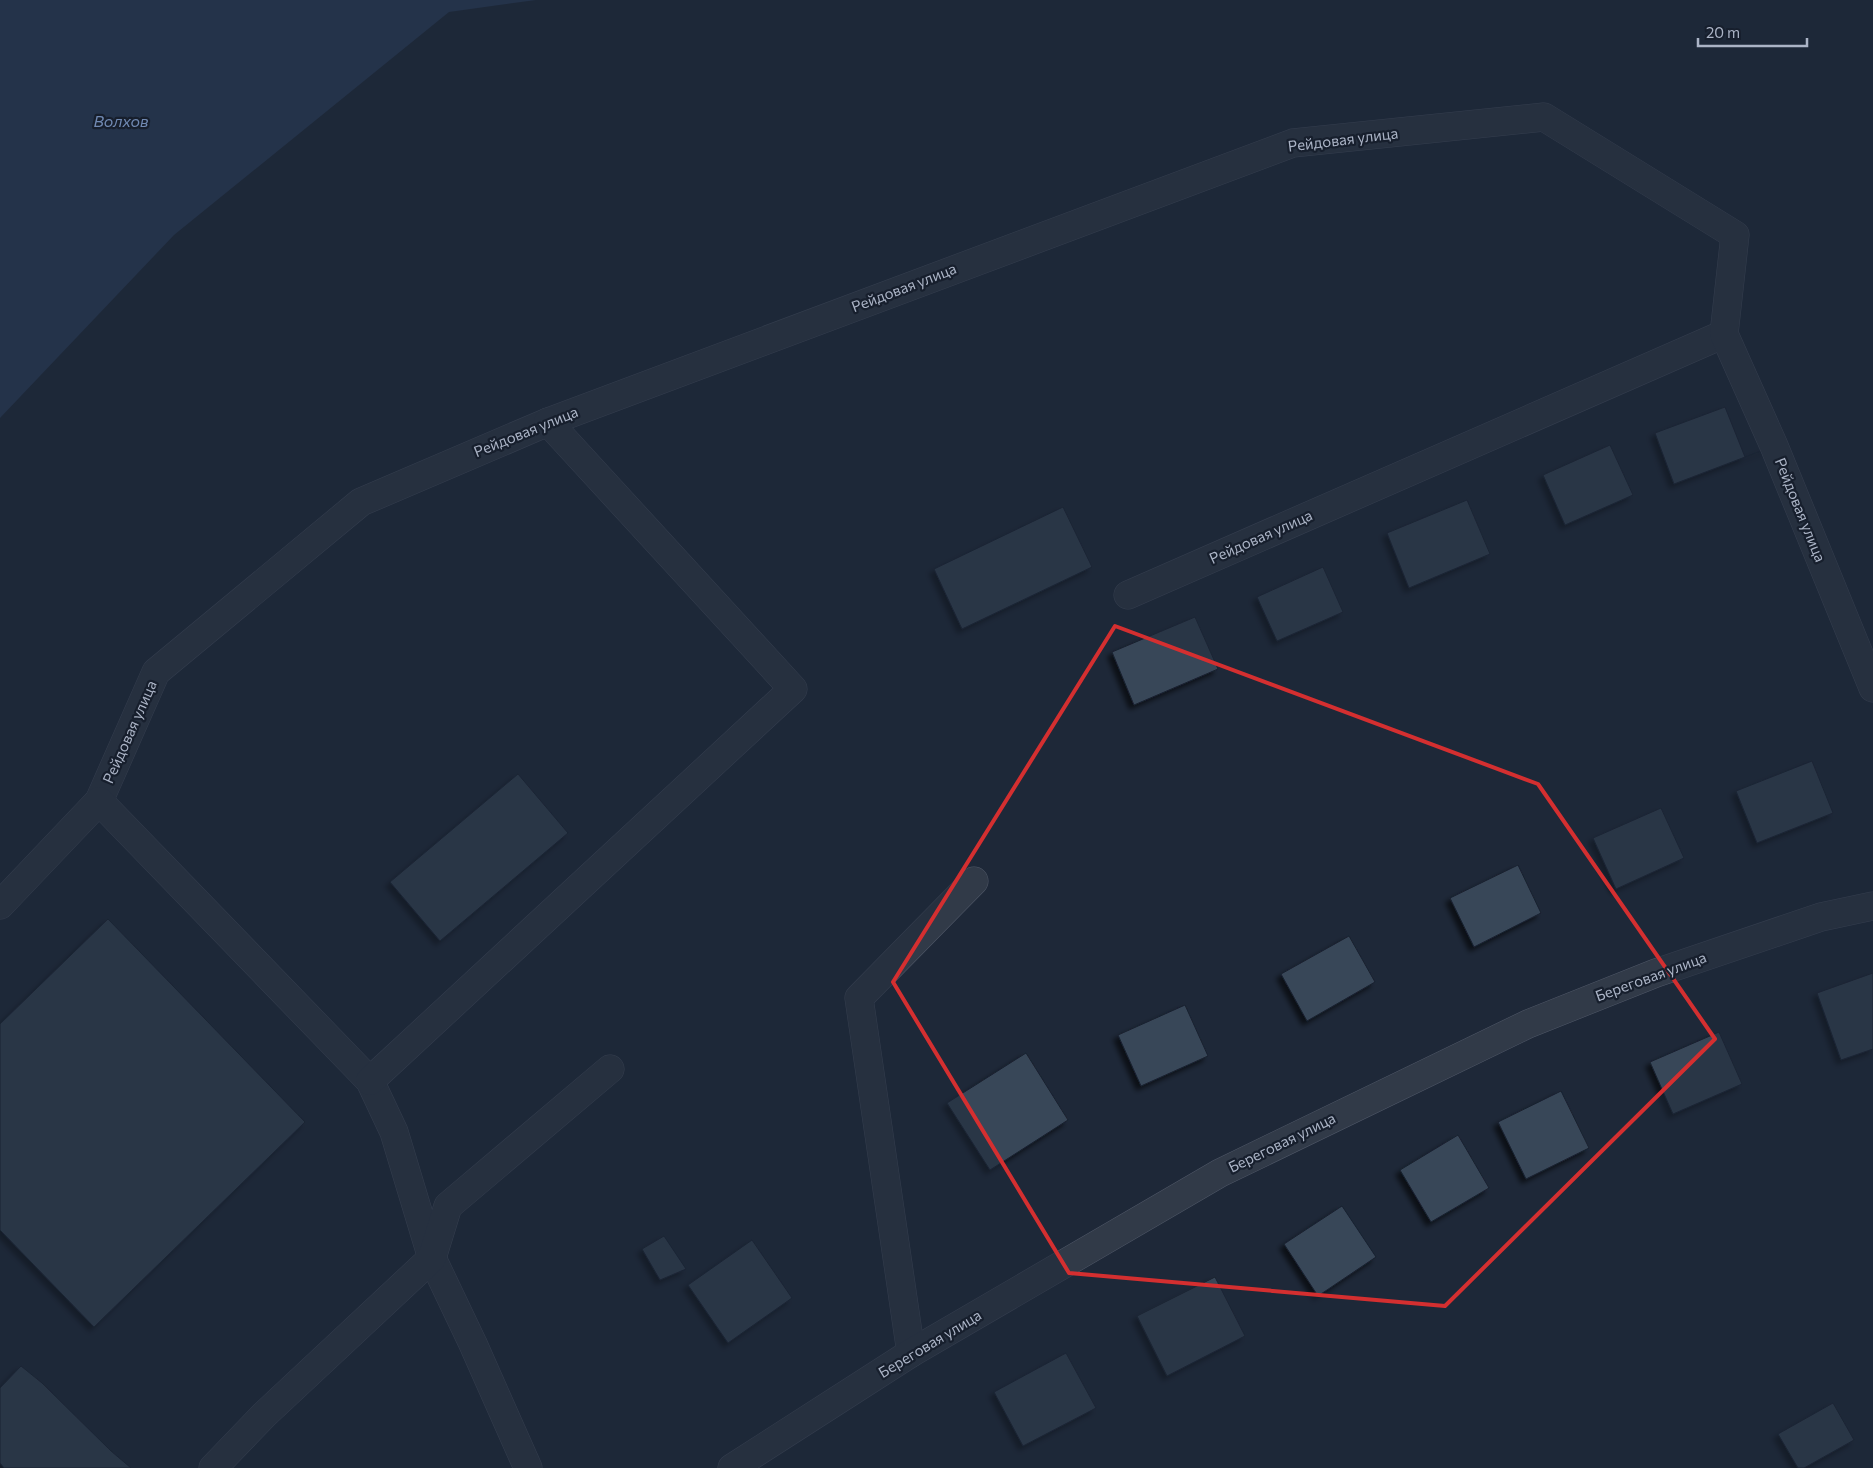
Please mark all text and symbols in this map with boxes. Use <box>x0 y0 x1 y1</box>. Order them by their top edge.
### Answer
scale bar <box>1698 15 1807 47</box>
text: 20 m <box>1706 23 1740 41</box>
water label: Волхов <box>93 111 149 130</box>
street label: Рейдовая улица <box>1287 123 1399 155</box>
street label: Рейдовая улица <box>849 259 959 315</box>
street label: Рейдовая улица <box>471 402 580 460</box>
street label: Рейдовая улица <box>1772 455 1830 564</box>
street label: Рейдовая улица <box>1206 505 1315 567</box>
street label: Рейдовая улица <box>98 677 160 786</box>
street label: Береговая улица <box>1593 948 1709 1005</box>
street label: Береговая улица <box>1225 1108 1338 1176</box>
street label: Береговая улица <box>875 1305 984 1381</box>

